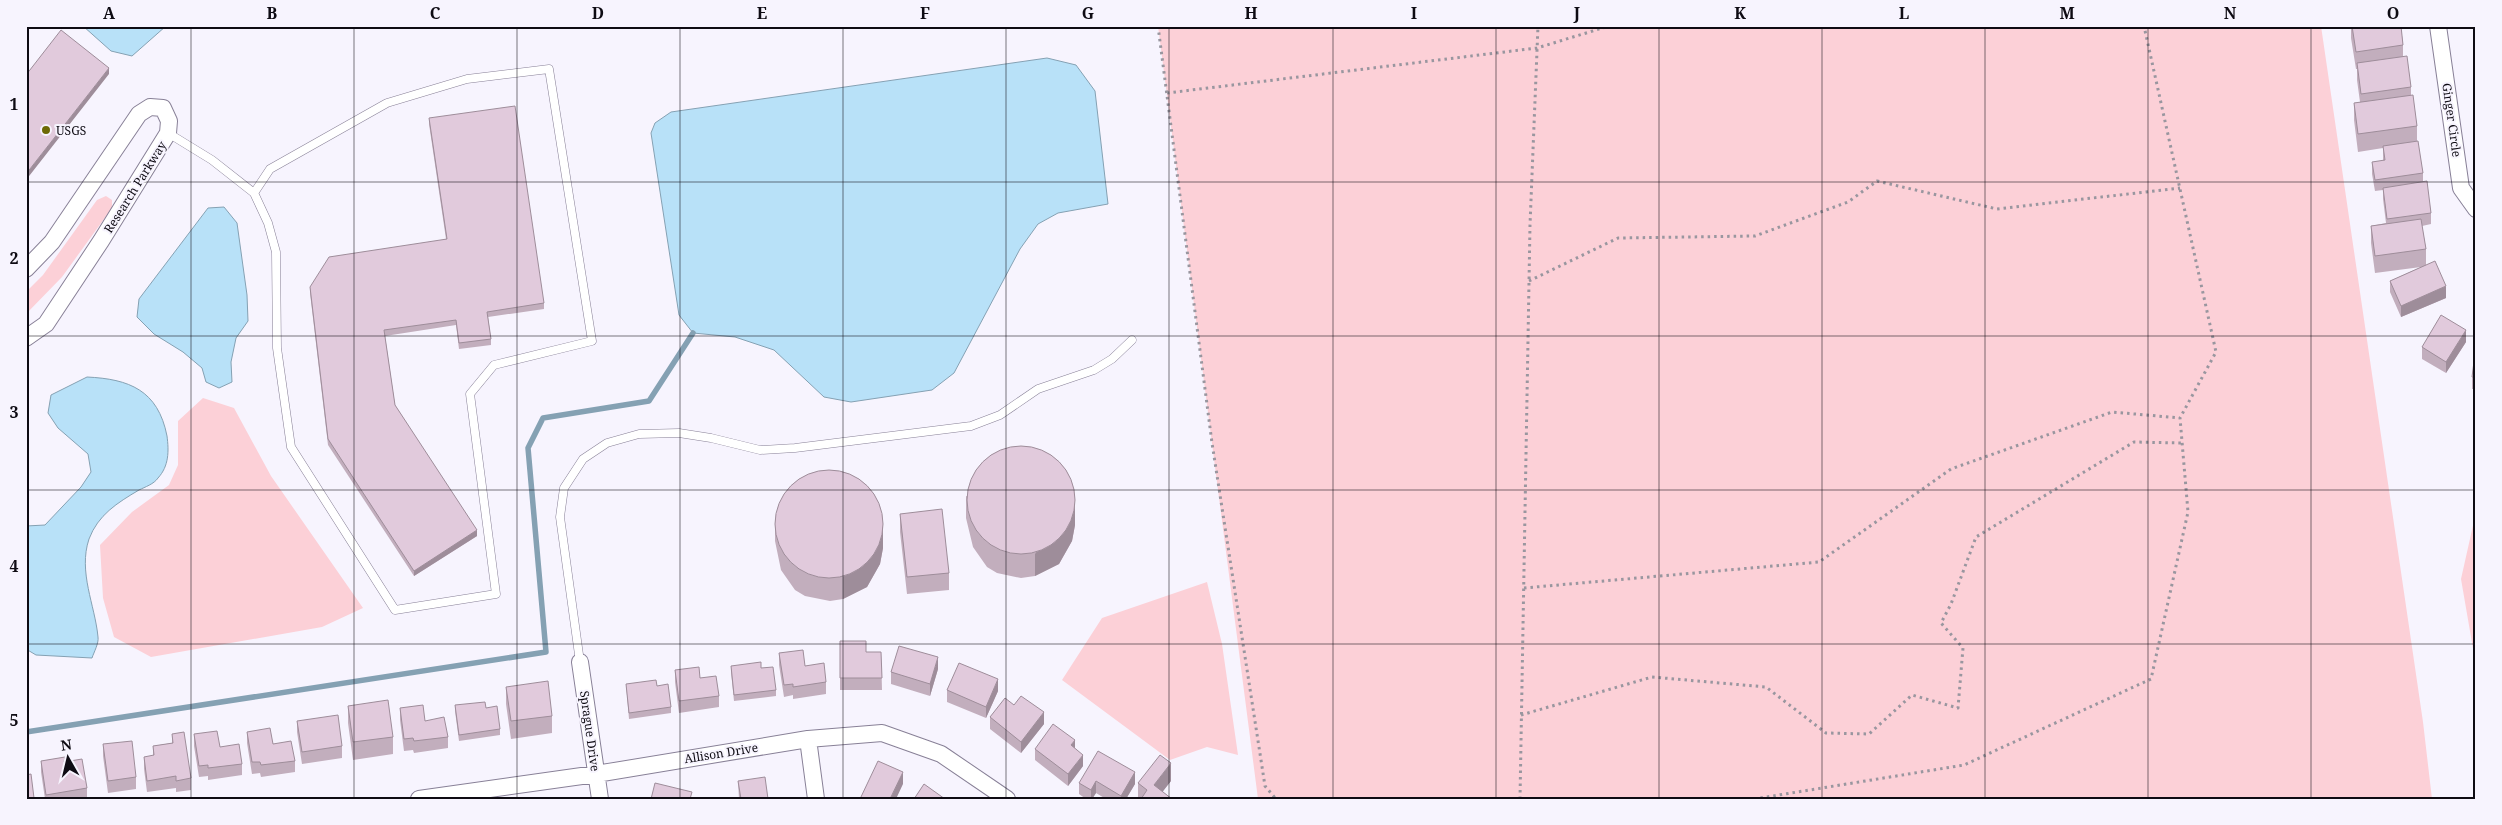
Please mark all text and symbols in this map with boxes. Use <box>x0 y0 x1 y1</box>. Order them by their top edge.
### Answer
text: A <box>103 2 116 24</box>
text: B <box>267 2 278 24</box>
text: C <box>430 2 441 24</box>
text: D <box>592 2 604 24</box>
text: E <box>757 2 767 24</box>
text: F <box>920 2 930 24</box>
text: G <box>1082 2 1094 24</box>
text: H <box>1244 2 1258 24</box>
text: I <box>1411 2 1417 24</box>
text: J <box>1573 2 1581 24</box>
text: K <box>1734 2 1746 24</box>
text: L <box>1899 2 1909 24</box>
text: M <box>2059 2 2075 24</box>
text: N <box>2224 2 2237 24</box>
text: O <box>2387 2 2399 24</box>
street label: Ginger Circle <box>2438 82 2466 158</box>
text: 1 <box>9 93 19 115</box>
place label: USGS <box>56 122 86 139</box>
marker: USGS <box>40 124 52 136</box>
street label: Research Parkway <box>100 138 170 236</box>
text: 2 <box>9 247 19 269</box>
text: 3 <box>9 401 19 423</box>
text: 4 <box>9 555 19 577</box>
street label: Sprague Drive <box>576 690 604 772</box>
text: 5 <box>9 709 19 731</box>
north arrow <box>42 732 92 782</box>
text: N <box>59 734 73 755</box>
street label: Allison Drive <box>683 739 759 767</box>

